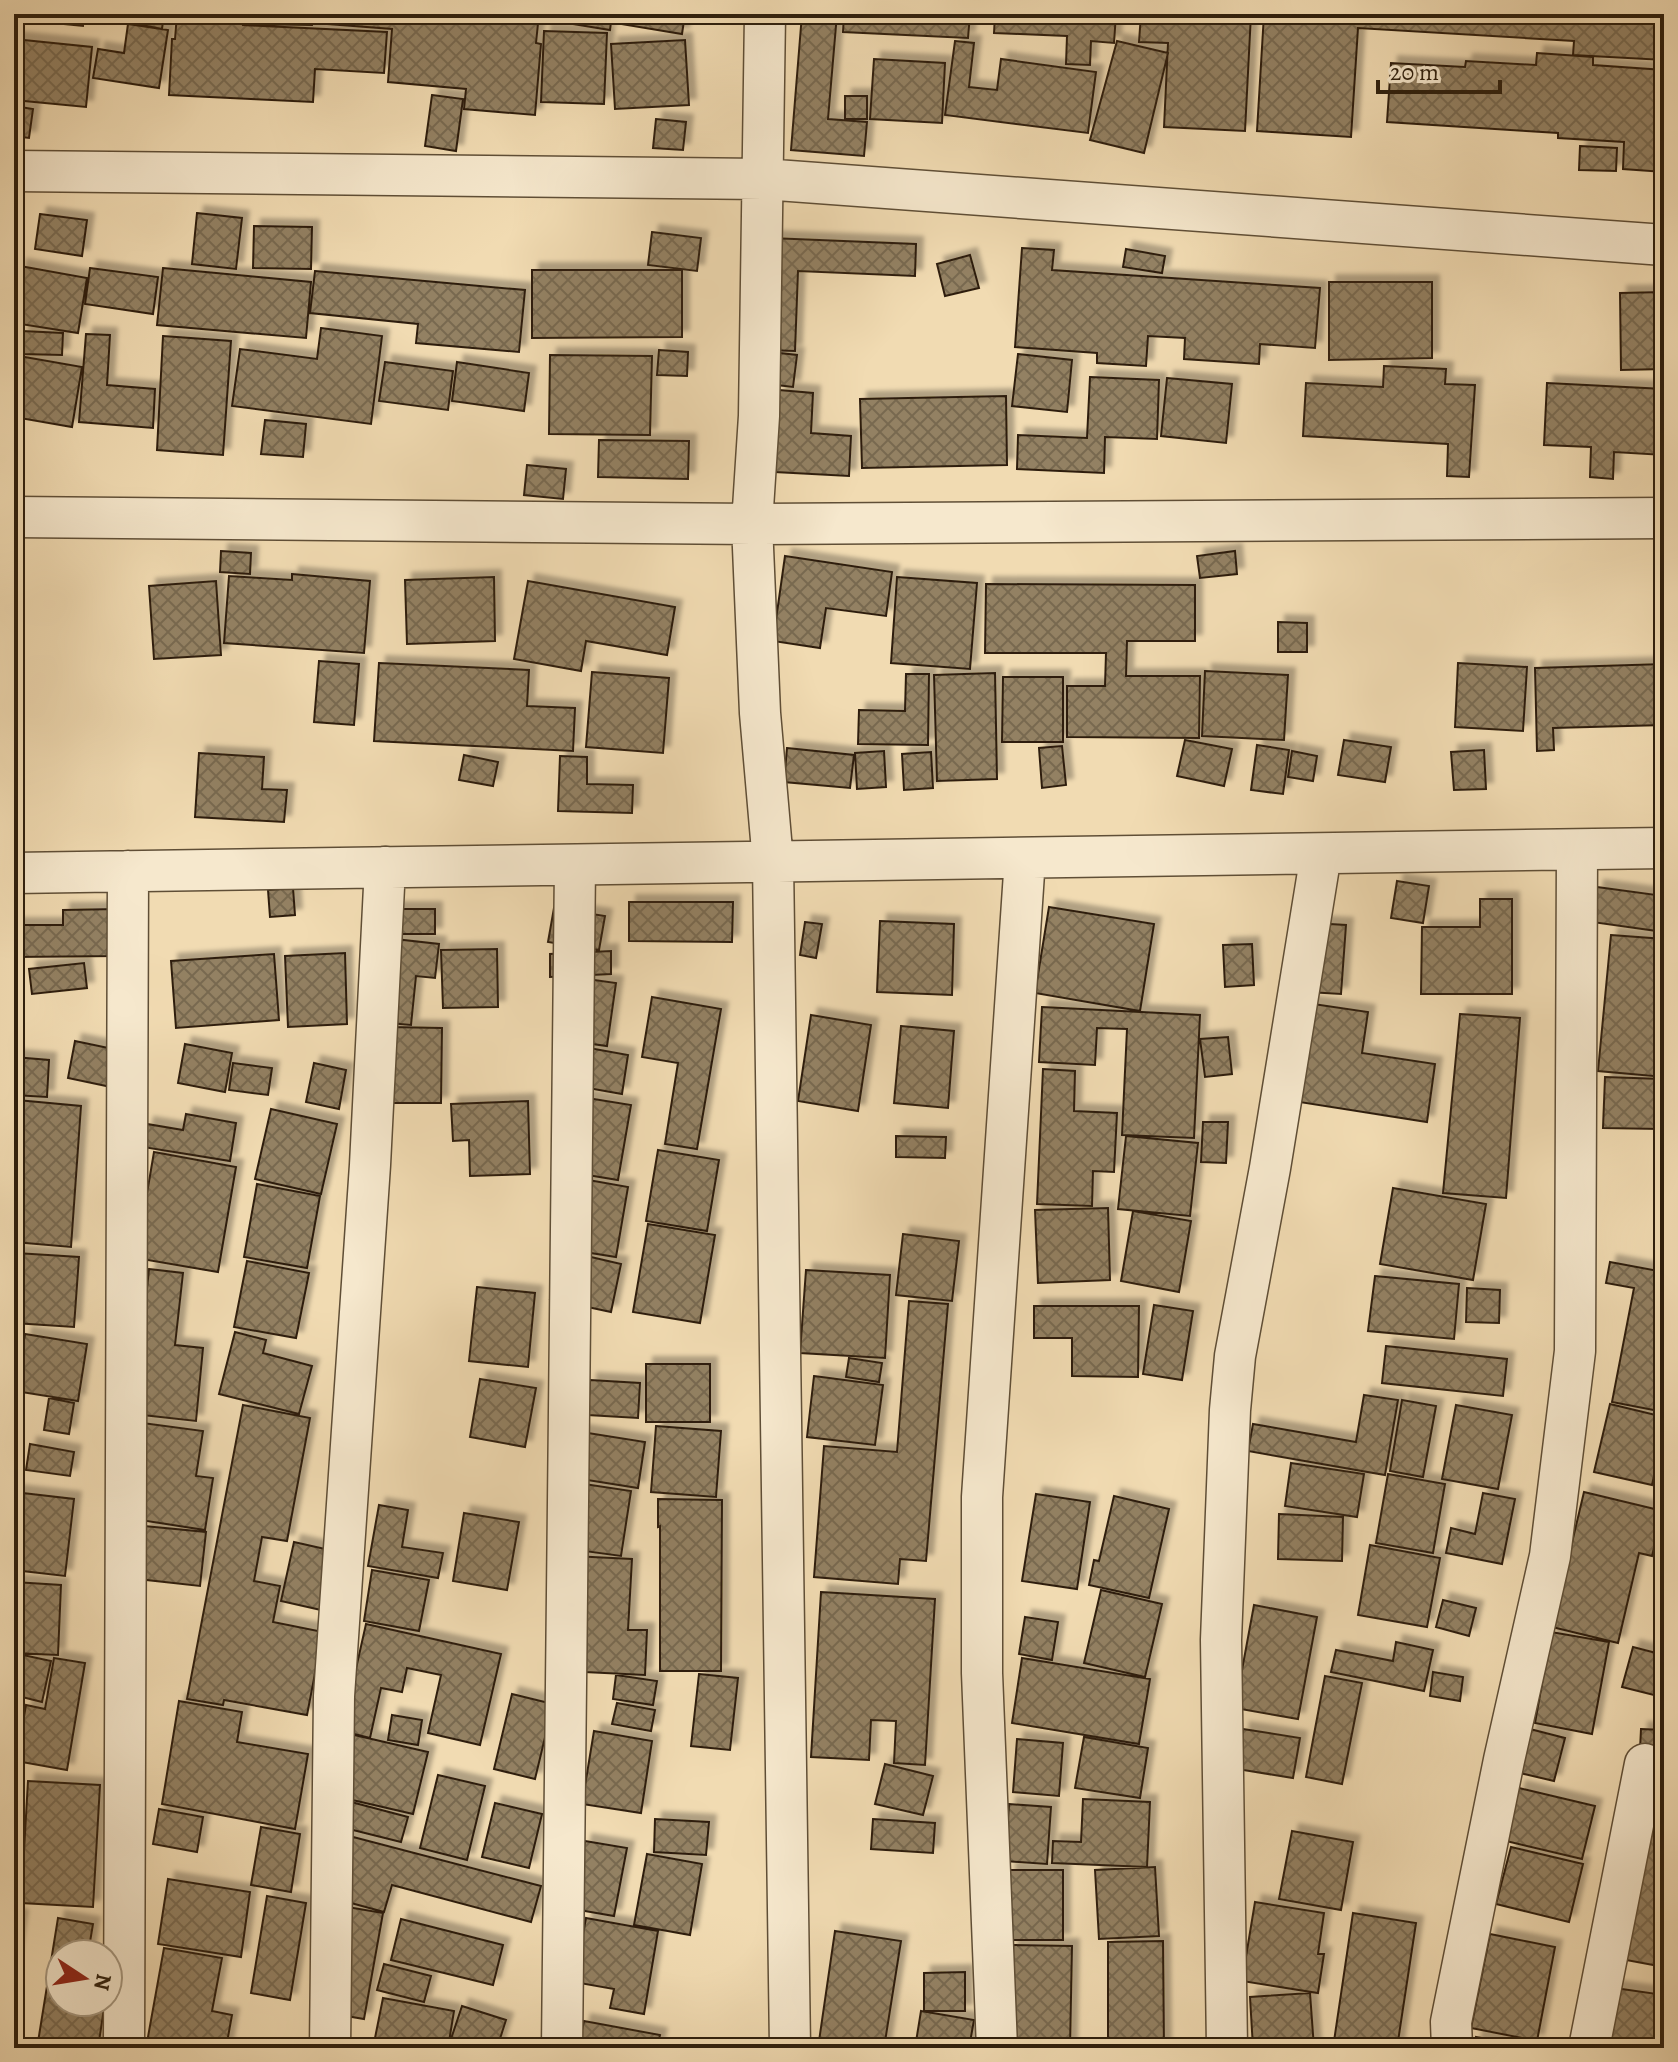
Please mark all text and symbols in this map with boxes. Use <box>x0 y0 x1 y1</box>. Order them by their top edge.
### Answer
scale bar <box>1378 44 1500 94</box>
text: 20 m <box>1390 56 1439 88</box>
north arrow <box>44 1938 124 2018</box>
text: N <box>86 1971 119 1993</box>

